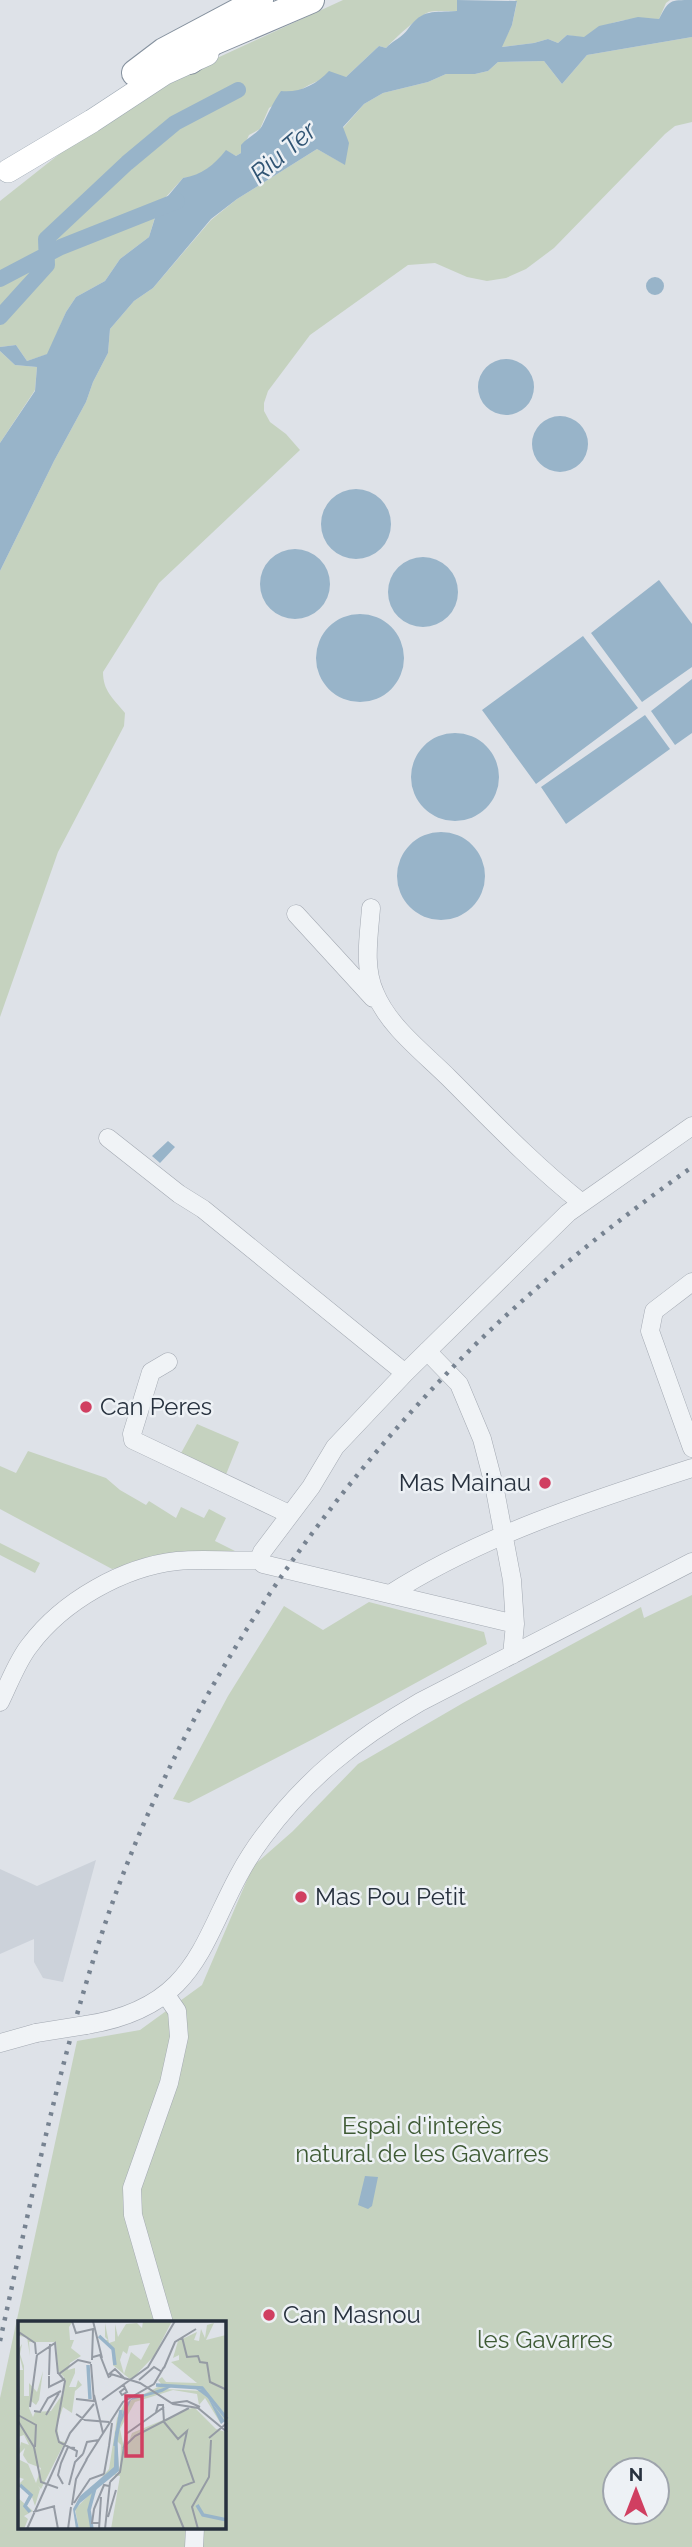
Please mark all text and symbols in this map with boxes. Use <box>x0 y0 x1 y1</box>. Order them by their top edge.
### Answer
water label: Riu Ter <box>244 115 323 189</box>
place label: Can Peres <box>100 1392 212 1421</box>
marker: Can Peres <box>78 1399 94 1415</box>
place label: Mas Mainau <box>399 1468 531 1497</box>
marker: Mas Mainau <box>537 1475 553 1491</box>
place label: Mas Pou Petit <box>315 1882 466 1911</box>
marker: Mas Pou Petit <box>293 1889 309 1905</box>
park label: Espai d'interès natural de les Gavarres <box>295 2111 549 2168</box>
place label: Can Masnou <box>283 2300 421 2329</box>
marker: Can Masnou <box>261 2307 277 2323</box>
inset map <box>18 2321 226 2530</box>
park label: les Gavarres <box>477 2325 613 2354</box>
north arrow <box>601 2456 671 2526</box>
text: N <box>629 2463 643 2485</box>

